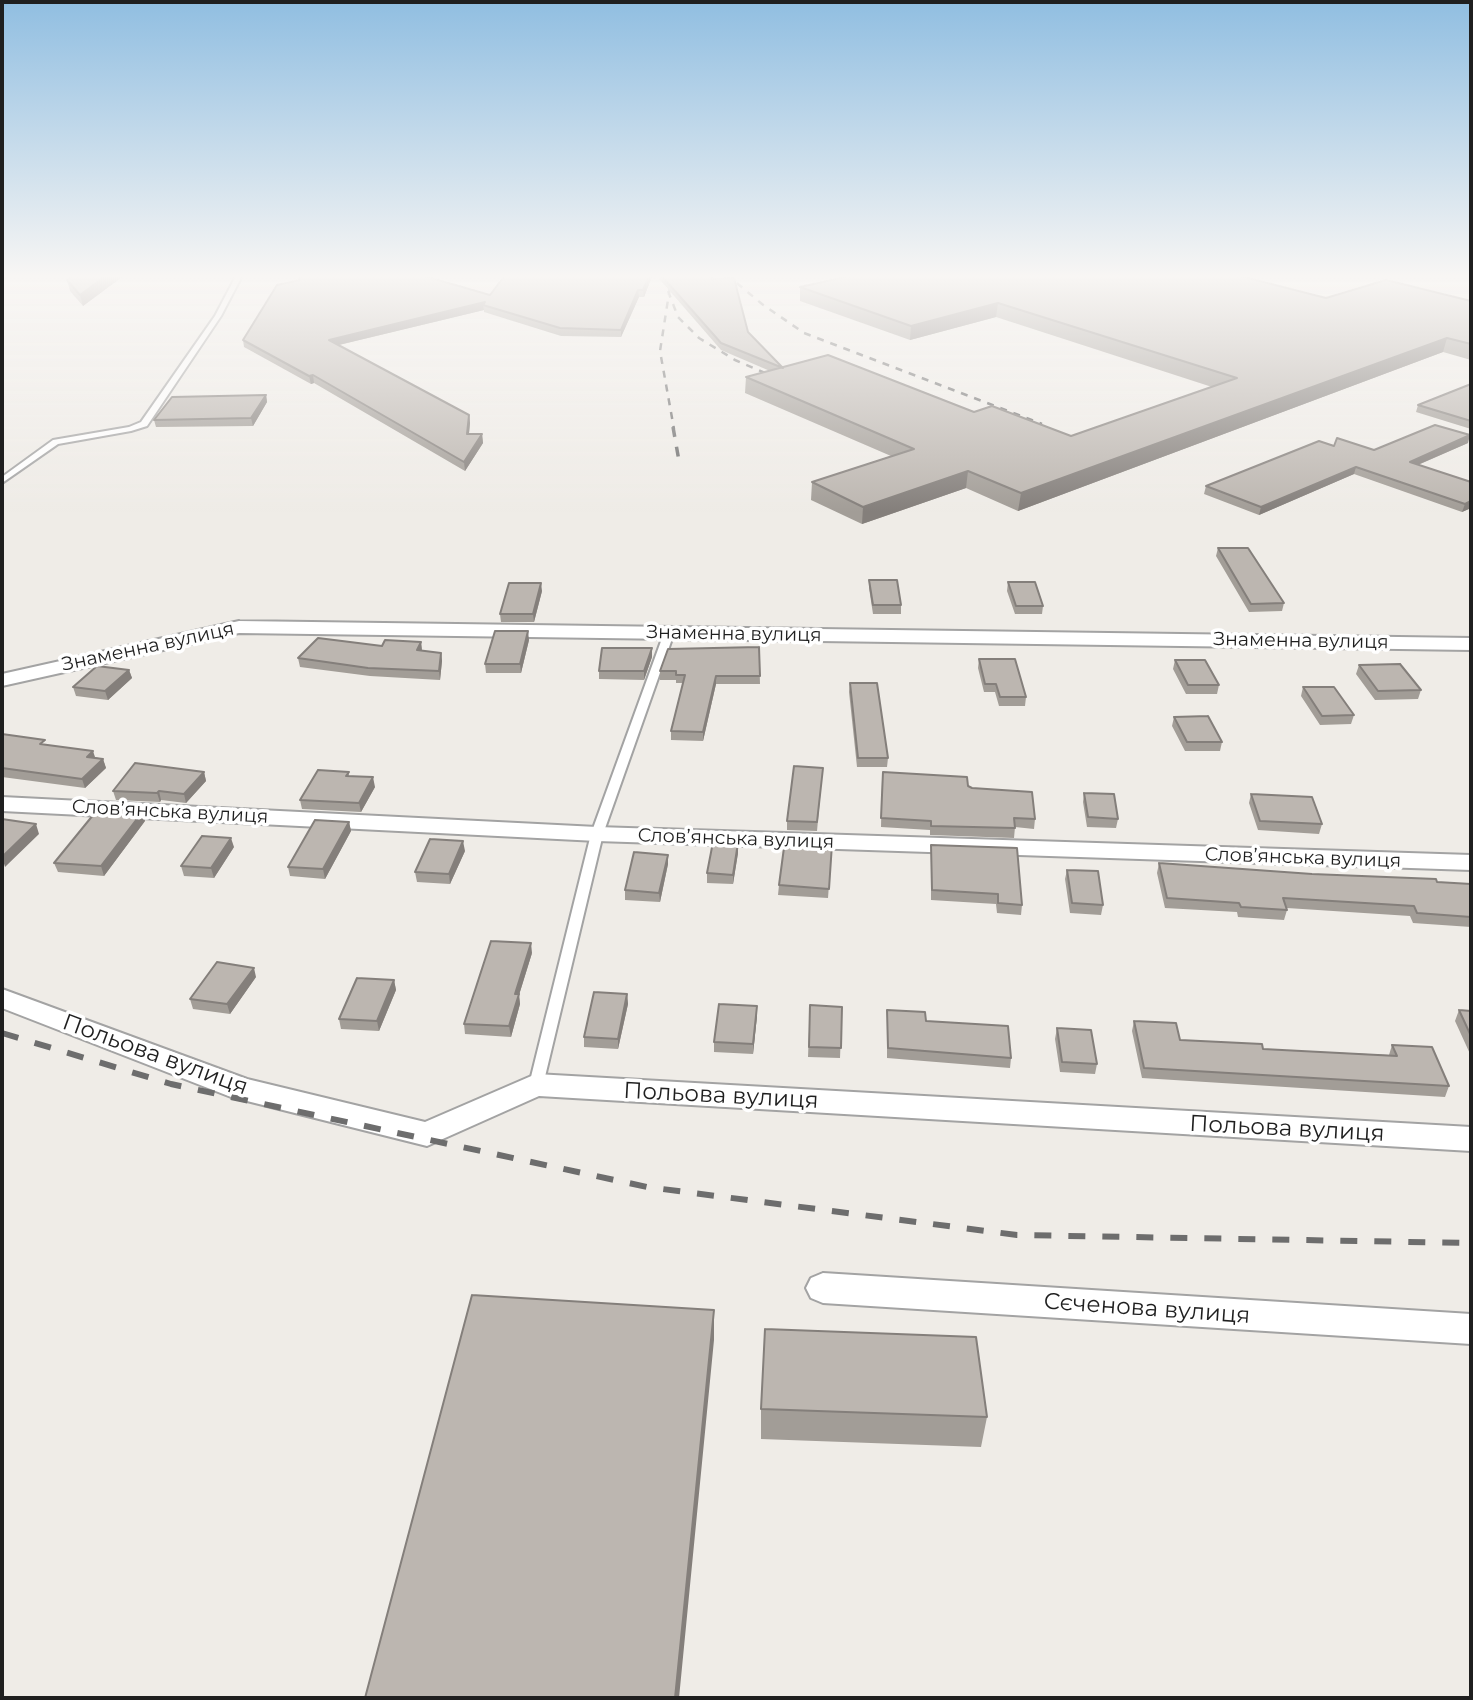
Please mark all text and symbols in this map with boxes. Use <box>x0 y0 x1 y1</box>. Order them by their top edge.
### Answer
street label: Знаменна вулиця <box>60 618 236 676</box>
street label: Знаменна вулиця <box>646 621 822 647</box>
street label: Знаменна вулиця <box>1213 628 1389 654</box>
street label: Слов’янська вулиця <box>71 795 269 829</box>
street label: Слов’янська вулиця <box>637 824 835 854</box>
street label: Слов’янська вулиця <box>1204 843 1402 873</box>
street label: Польова вулиця <box>58 1009 252 1101</box>
street label: Польова вулиця <box>623 1077 819 1115</box>
street label: Польова вулиця <box>1189 1110 1385 1148</box>
street label: Сєченова вулиця <box>1043 1288 1251 1330</box>

